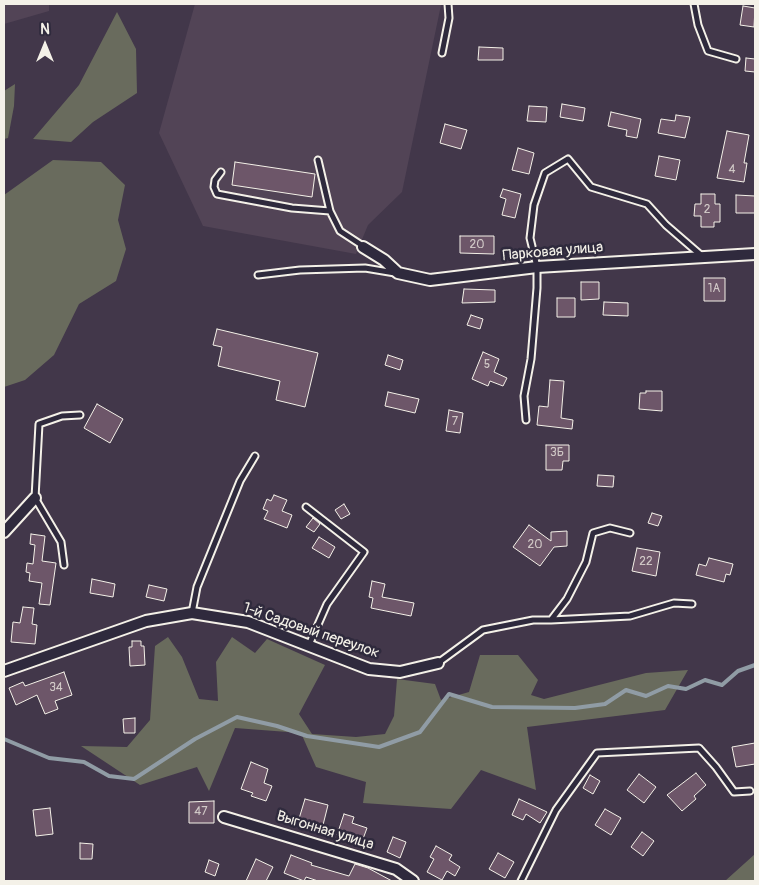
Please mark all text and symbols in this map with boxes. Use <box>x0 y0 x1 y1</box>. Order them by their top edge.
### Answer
north arrow <box>20 20 70 70</box>
text: N <box>40 21 50 38</box>
house number: 4 <box>729 163 735 177</box>
house number: 2 <box>704 203 710 217</box>
house number: 20 <box>470 238 484 252</box>
street label: Парковая улица <box>502 239 604 265</box>
house number: 1А <box>708 282 720 296</box>
house number: 5 <box>484 358 490 372</box>
house number: 7 <box>452 415 458 429</box>
house number: 3Б <box>550 446 564 460</box>
house number: 20 <box>528 538 542 552</box>
house number: 22 <box>639 555 653 569</box>
street label: 1-й Садовый переулок <box>240 599 382 663</box>
house number: 34 <box>49 681 63 695</box>
house number: 47 <box>194 805 208 819</box>
street label: Выгонная улица <box>274 808 376 854</box>

